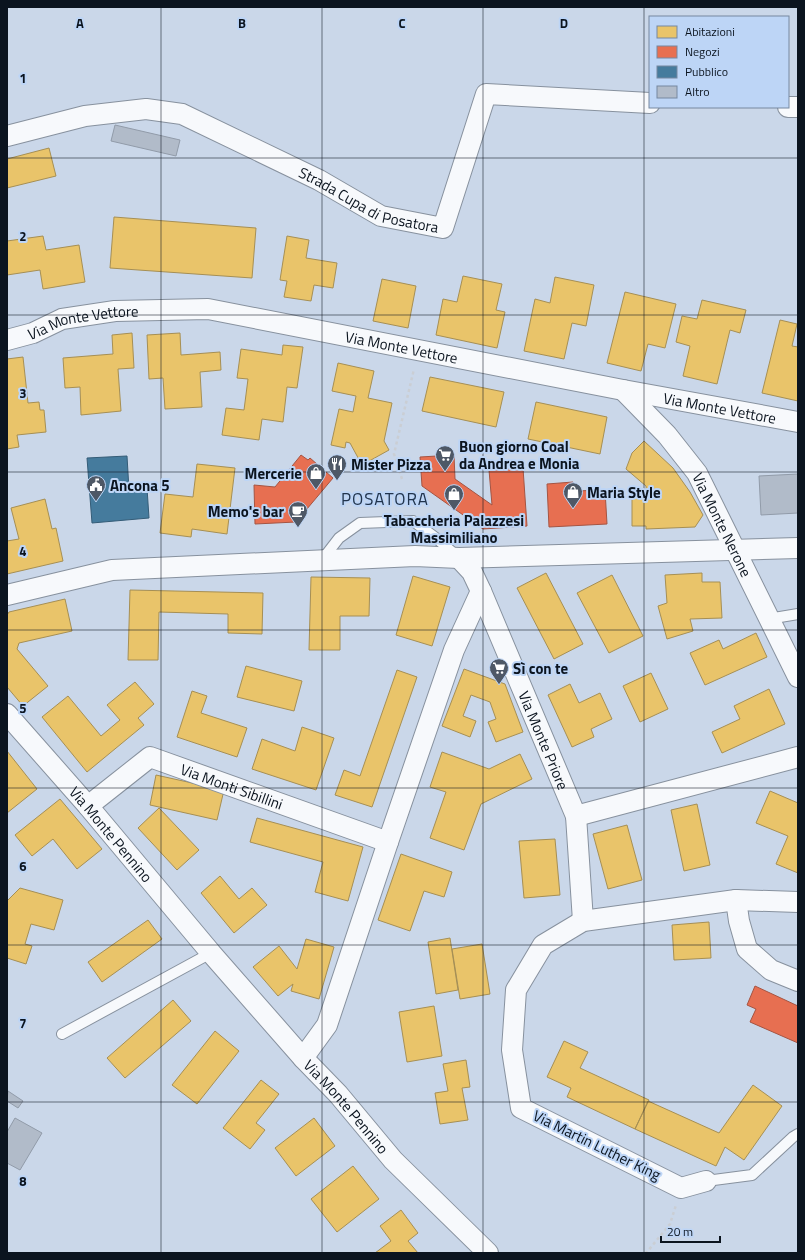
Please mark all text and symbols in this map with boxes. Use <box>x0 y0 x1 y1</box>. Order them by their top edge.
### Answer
text: A <box>76 13 84 33</box>
text: B <box>238 13 246 33</box>
text: C <box>398 13 406 33</box>
text: D <box>560 13 568 33</box>
legend <box>649 16 789 108</box>
text: Abitazioni <box>685 22 735 41</box>
text: Negozi <box>685 42 720 61</box>
text: Pubblico <box>685 62 728 81</box>
text: 1 <box>19 68 27 88</box>
text: Altro <box>685 82 710 101</box>
street label: Strada Cupa di Posatora <box>295 161 441 239</box>
text: 2 <box>19 226 27 246</box>
street label: Via Monte Vettore <box>25 299 139 345</box>
street label: Via Monte Vettore <box>343 325 460 369</box>
text: 3 <box>19 383 27 403</box>
street label: Via Monte Vettore <box>661 386 778 429</box>
place label: Buon giorno Coal da Andrea e Monia <box>459 435 580 475</box>
supermarket icon: Buon giorno Coal da Andrea e Monia <box>434 444 456 472</box>
restaurant icon: Mister Pizza <box>326 453 348 481</box>
place label: Mister Pizza <box>351 453 431 476</box>
place label: Mercerie <box>245 462 302 485</box>
shop icon: Mercerie <box>305 462 327 490</box>
street label: Via Monte Nerone <box>687 469 758 581</box>
public building icon: Ancona 5 <box>85 474 107 502</box>
place label: Ancona 5 <box>110 474 170 497</box>
shop icon: Maria Style <box>562 481 584 509</box>
place label: Maria Style <box>587 481 661 504</box>
shop icon: Tabaccheria Palazzesi Massimiliano <box>443 483 465 511</box>
district label: POSATORA <box>341 486 429 512</box>
place label: Memo's bar <box>208 500 284 523</box>
cafe icon: Memo's bar <box>287 500 309 528</box>
place label: Tabaccheria Palazzesi Massimiliano <box>384 509 524 549</box>
text: 4 <box>19 541 27 561</box>
supermarket icon: Sì con te <box>488 657 510 685</box>
place label: Sì con te <box>513 657 568 680</box>
street label: Via Monte Priore <box>513 687 575 793</box>
text: 5 <box>19 698 27 718</box>
street label: Via Monti Sibillini <box>177 757 286 815</box>
street label: Via Monte Pennino <box>64 781 159 887</box>
text: 6 <box>19 856 27 876</box>
text: 7 <box>19 1013 27 1033</box>
street label: Via Monte Pennino <box>299 1054 395 1159</box>
street label: Via Martin Luther King <box>529 1104 665 1186</box>
text: 8 <box>19 1171 27 1191</box>
scale bar <box>661 1218 720 1244</box>
text: 20 m <box>667 1222 693 1241</box>

